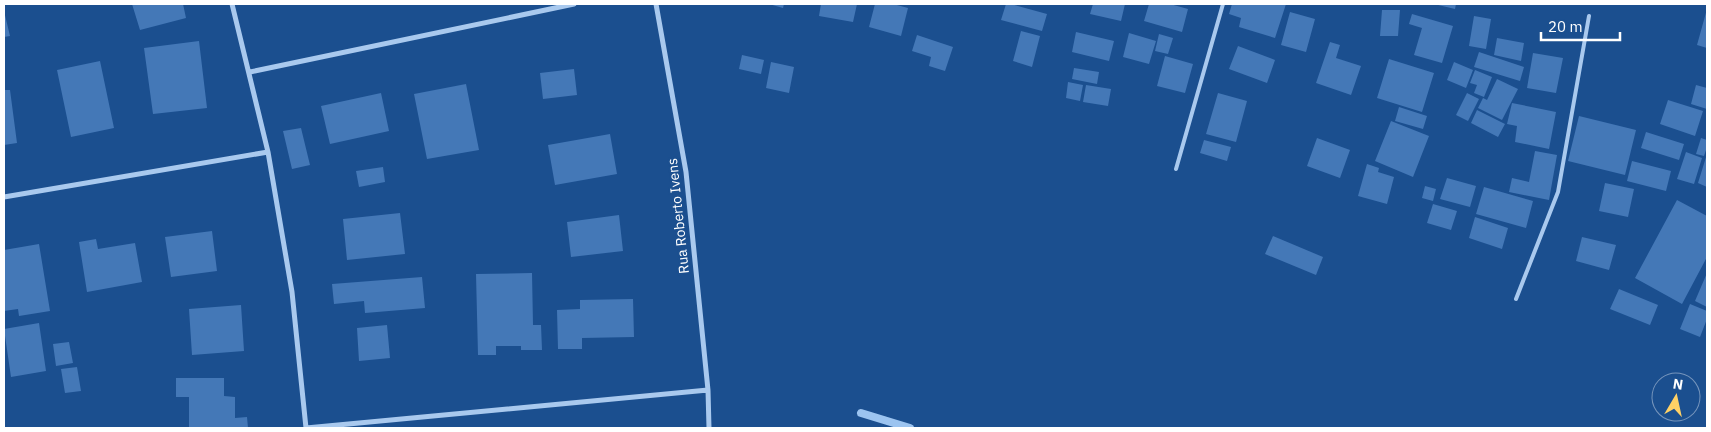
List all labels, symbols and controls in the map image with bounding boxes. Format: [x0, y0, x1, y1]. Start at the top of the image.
scale bar [1541, 10, 1620, 42]
text: 20 m [1548, 17, 1583, 36]
street label: Rua Roberto Ivens [663, 157, 693, 275]
north arrow [1651, 372, 1701, 422]
text: N [1672, 374, 1684, 394]

